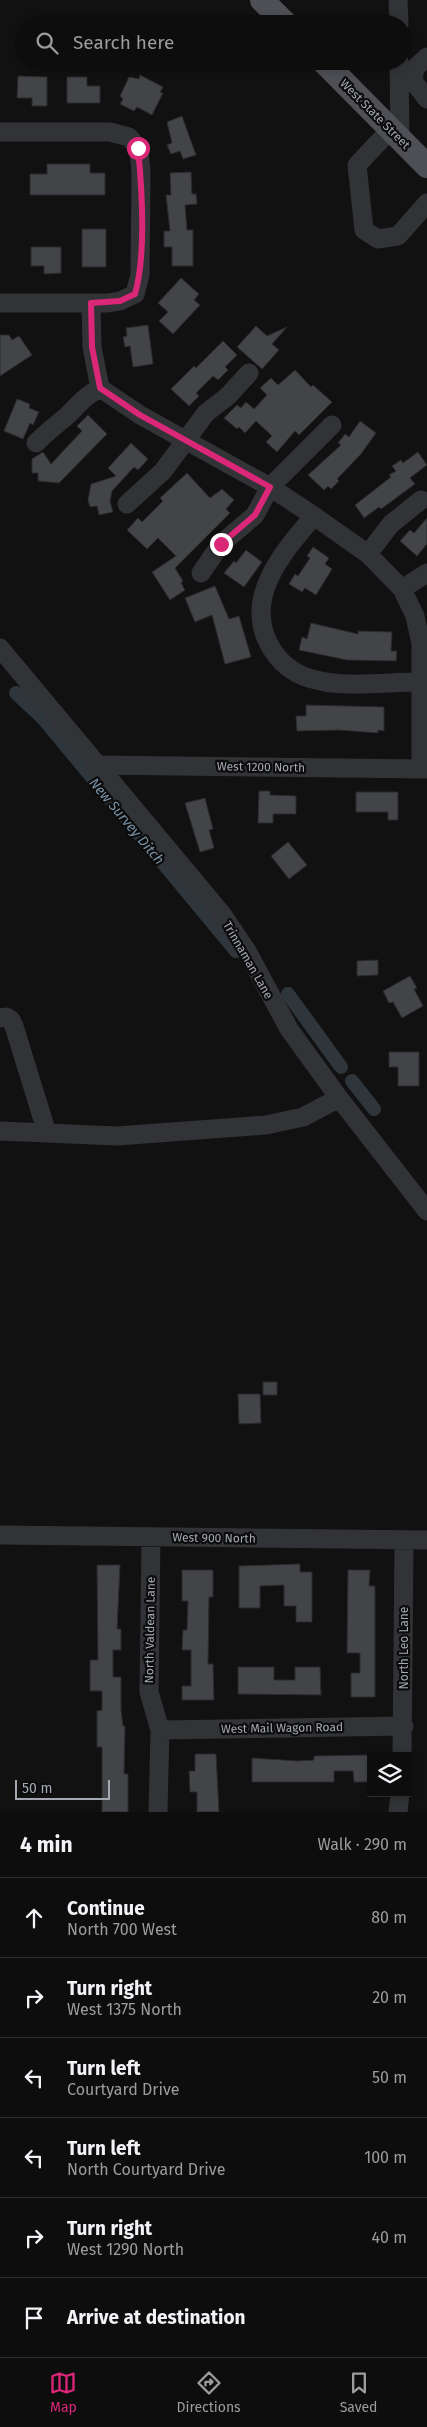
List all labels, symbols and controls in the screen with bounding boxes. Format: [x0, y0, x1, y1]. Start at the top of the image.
search box [15, 15, 412, 70]
icon: search [33, 29, 61, 57]
text: Search here [73, 31, 174, 54]
street label: West State Street [337, 76, 413, 152]
route start [127, 137, 150, 160]
route end [210, 533, 233, 556]
street label: West 1200 North [217, 759, 305, 775]
water label: New Survey Ditch [85, 775, 168, 868]
street label: Trinnaman Lane [220, 919, 276, 1001]
street label: West 900 North [172, 1530, 256, 1546]
street label: North Valdean Lane [142, 1577, 158, 1683]
street label: North Leo Lane [397, 1607, 411, 1689]
street label: West Mail Wagon Road [221, 1720, 343, 1736]
map controls [367, 1752, 412, 1797]
button: layers [367, 1752, 412, 1797]
scale bar [15, 1777, 110, 1800]
text: 50 m [22, 1780, 53, 1797]
text: 4 min [20, 1832, 73, 1858]
text: Walk · 290 m [317, 1835, 407, 1854]
text: Continue [67, 1897, 145, 1920]
icon: ahead [20, 1904, 48, 1932]
text: 80 m [371, 1908, 407, 1927]
text: North 700 West [67, 1920, 177, 1939]
text: Turn right [67, 1977, 152, 2000]
icon: right [20, 1984, 48, 2012]
text: 20 m [372, 1988, 407, 2007]
text: West 1375 North [67, 2000, 182, 2019]
text: Turn left [67, 2057, 141, 2080]
icon: left [20, 2064, 48, 2092]
text: 50 m [372, 2068, 407, 2087]
text: Courtyard Drive [67, 2080, 180, 2099]
text: Turn left [67, 2137, 141, 2160]
icon: left [20, 2144, 48, 2172]
text: 100 m [364, 2148, 407, 2167]
text: North Courtyard Drive [67, 2160, 225, 2179]
text: Turn right [67, 2217, 152, 2240]
icon: right [20, 2224, 48, 2252]
text: 40 m [372, 2228, 407, 2247]
text: West 1290 North [67, 2240, 184, 2259]
icon: arrive [20, 2304, 48, 2332]
text: Arrive at destination [67, 2306, 246, 2329]
tab: Map [49, 2369, 77, 2416]
tab: Directions [176, 2369, 241, 2416]
tab: Saved [340, 2369, 378, 2416]

